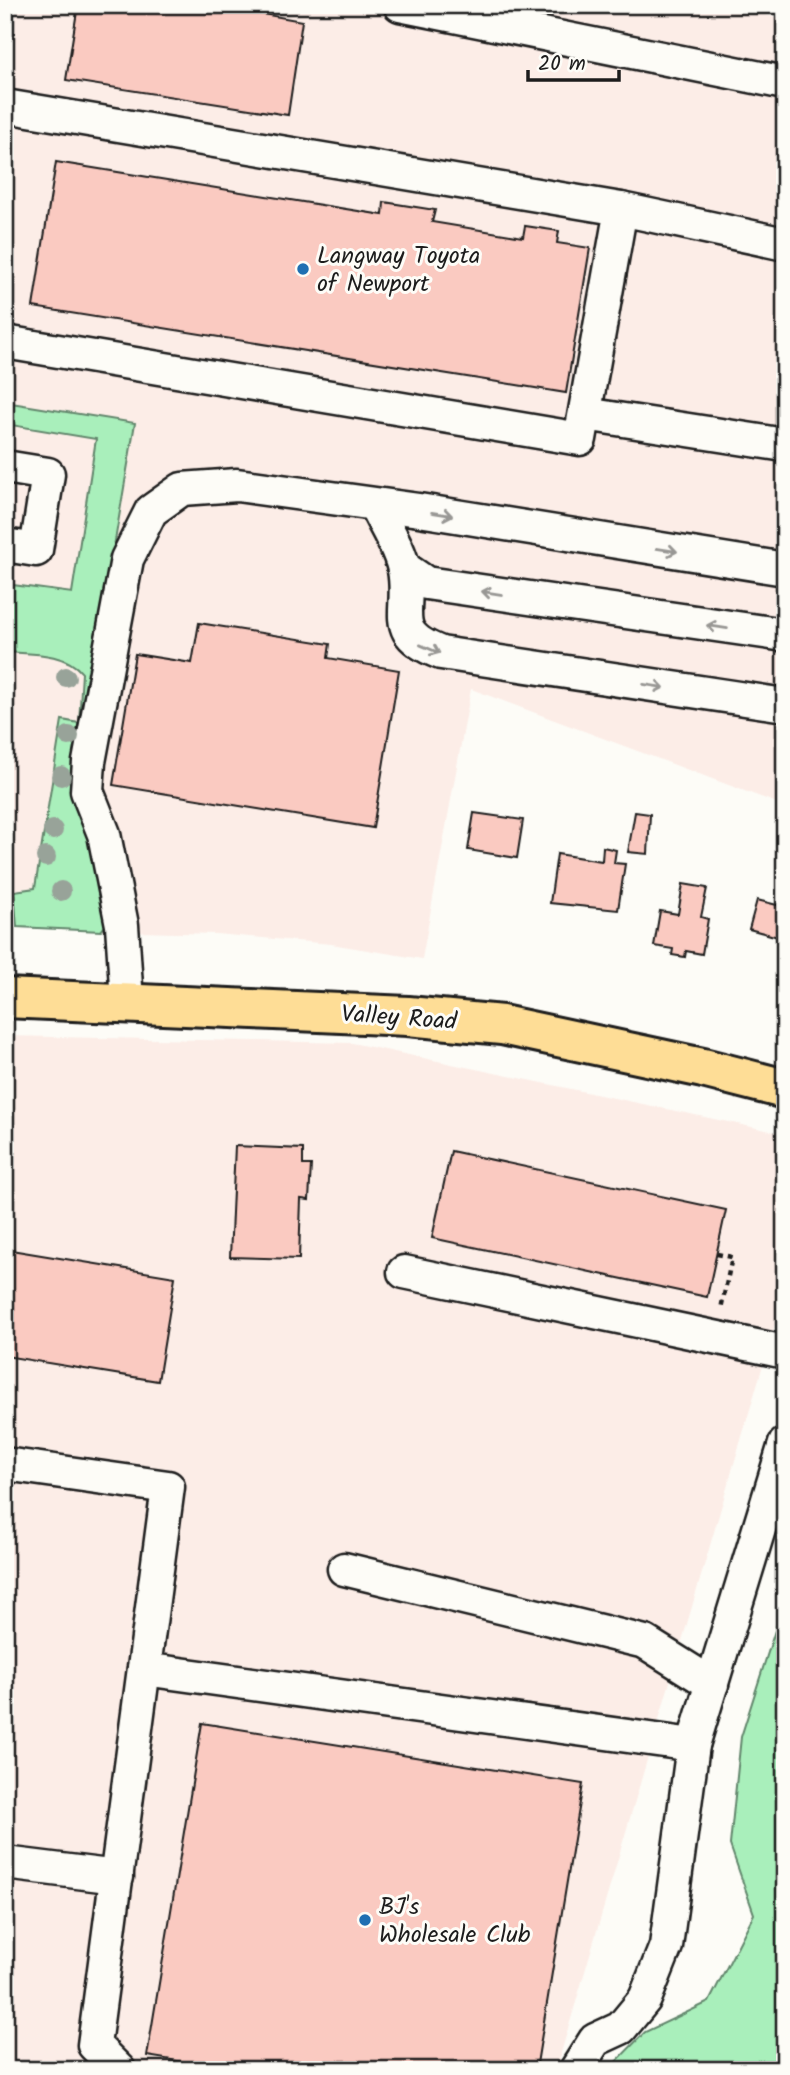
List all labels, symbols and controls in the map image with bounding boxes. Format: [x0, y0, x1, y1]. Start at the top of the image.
scale bar [528, 38, 618, 82]
text: 20 m [538, 48, 586, 81]
place label: Langway Toyota of Newport [317, 237, 480, 304]
marker: Langway Toyota of Newport [295, 261, 311, 277]
one-way arrow [430, 508, 453, 521]
one-way arrow [655, 543, 678, 556]
one-way arrow [481, 586, 504, 599]
one-way arrow [706, 620, 729, 633]
one-way arrow [419, 643, 440, 656]
one-way arrow [642, 680, 665, 693]
street label: Valley Road [340, 995, 459, 1042]
place label: BJ's Wholesale Club [379, 1888, 531, 1955]
marker: BJ's Wholesale Club [357, 1912, 373, 1928]

